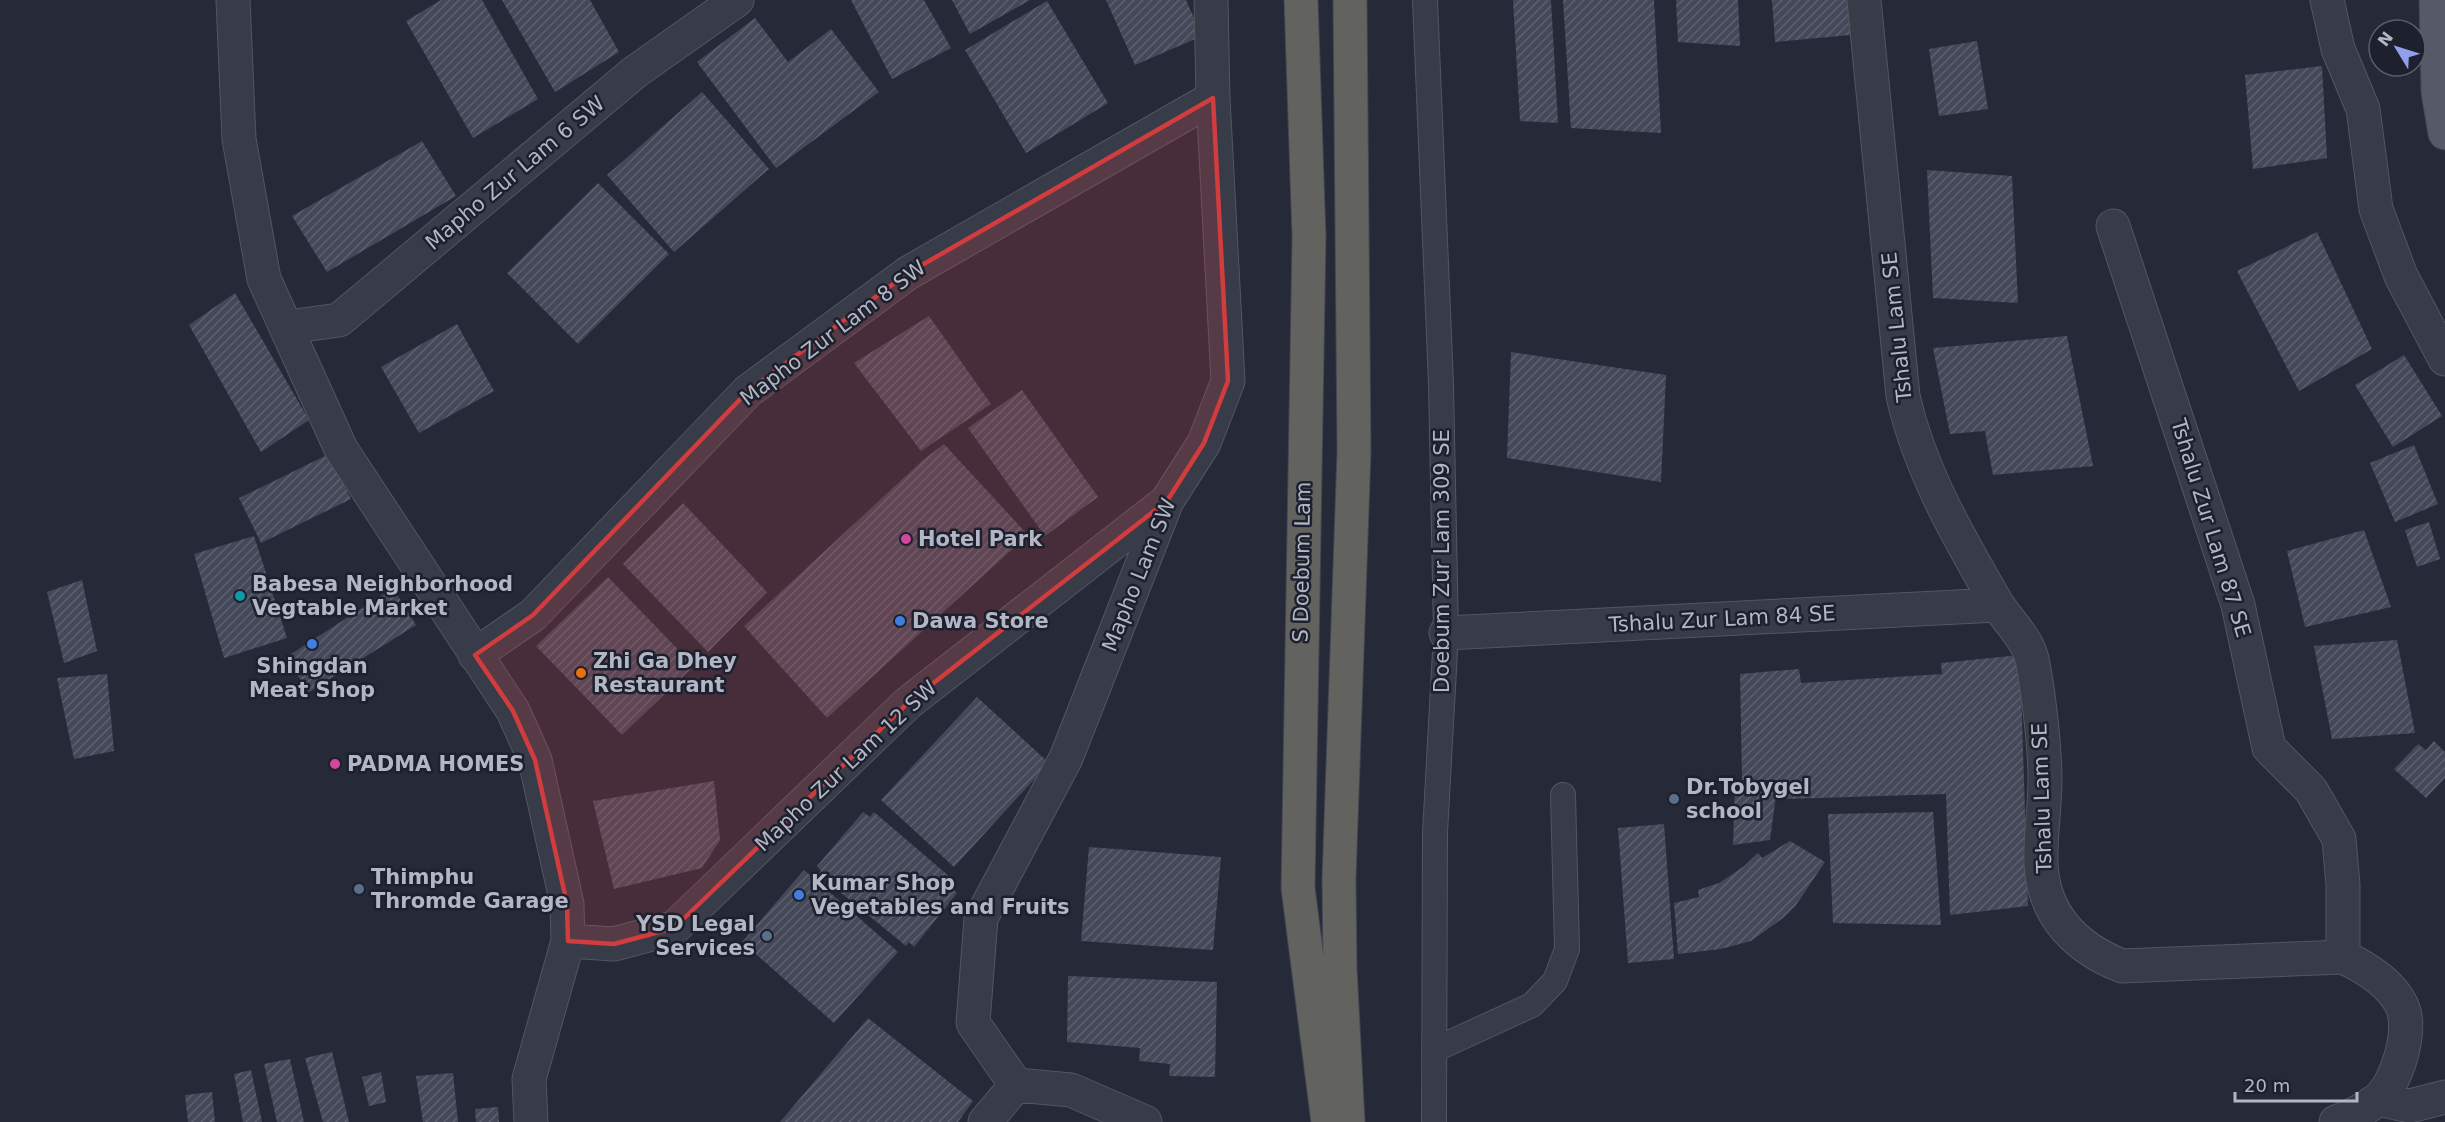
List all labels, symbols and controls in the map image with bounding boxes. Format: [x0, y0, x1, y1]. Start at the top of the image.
north arrow [2367, 18, 2427, 78]
text: N [2374, 28, 2397, 50]
street label: Mapho Zur Lam 6 SW [421, 91, 609, 255]
street label: Tshalu Lam SE [1877, 251, 1917, 404]
street label: Mapho Zur Lam 8 SW [736, 255, 931, 411]
street label: Tshalu Zur Lam 87 SE [2166, 415, 2256, 640]
street label: Doebum Zur Lam 309 SE [1430, 429, 1454, 693]
street label: S Doebum Lam [1289, 481, 1315, 643]
street label: Mapho Lam SW [1097, 495, 1181, 655]
place label: Hotel Park [918, 527, 1043, 551]
marker: Hotel Park [899, 532, 913, 546]
place label: Babesa Neighborhood Vegtable Market [252, 572, 513, 620]
marker: Babesa Neighborhood Vegtable Market [233, 589, 247, 603]
street label: Tshalu Zur Lam 84 SE [1607, 601, 1836, 637]
place label: Dawa Store [912, 609, 1049, 633]
marker: Dawa Store [893, 614, 907, 628]
marker: Shingdan Meat Shop [305, 637, 319, 651]
place label: Zhi Ga Dhey Restaurant [593, 649, 737, 697]
place label: Shingdan Meat Shop [249, 654, 375, 702]
marker: Zhi Ga Dhey Restaurant [574, 666, 588, 680]
street label: Mapho Zur Lam 12 SW [750, 675, 942, 856]
street label: Tshalu Lam SE [2027, 722, 2057, 875]
place label: PADMA HOMES [347, 752, 524, 776]
marker: PADMA HOMES [328, 757, 342, 771]
place label: Dr.Tobygel school [1686, 775, 1810, 823]
marker: Dr.Tobygel school [1667, 792, 1681, 806]
place label: Thimphu Thromde Garage [371, 865, 569, 913]
place label: Kumar Shop Vegetables and Fruits [811, 871, 1070, 919]
marker: Thimphu Thromde Garage [352, 882, 366, 896]
marker: Kumar Shop Vegetables and Fruits [792, 888, 806, 902]
place label: YSD Legal Services [635, 912, 755, 960]
marker: YSD Legal Services [760, 929, 774, 943]
scale bar [2235, 1065, 2356, 1103]
text: 20 m [2244, 1075, 2290, 1096]

